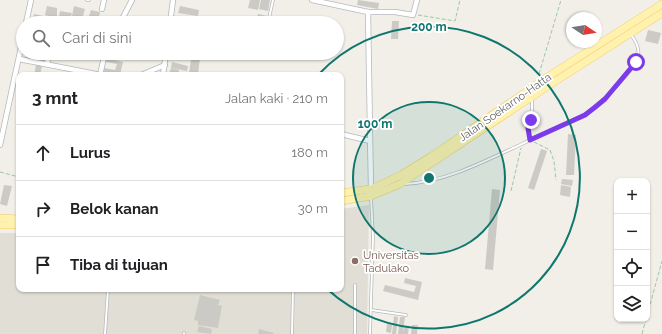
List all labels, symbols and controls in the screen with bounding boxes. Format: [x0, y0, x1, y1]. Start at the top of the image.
north arrow [566, 12, 602, 48]
search box [16, 16, 344, 60]
text: 200 m [411, 20, 447, 34]
icon: search [30, 27, 52, 49]
text: Cari di sini [62, 29, 132, 47]
route start [627, 53, 645, 71]
street label: Jalan Soekarno-Hatta [457, 71, 554, 144]
text: 3 mnt [32, 88, 78, 108]
text: Jalan kaki · 210 m [225, 91, 328, 106]
route end [522, 111, 540, 129]
text: 100 m [358, 117, 392, 131]
icon: ahead [32, 142, 54, 164]
text: Lurus [70, 144, 111, 162]
text: 180 m [292, 145, 328, 160]
centre of rings [422, 171, 436, 185]
map controls [614, 178, 650, 322]
button: + [614, 178, 650, 214]
icon: right [32, 198, 54, 220]
text: Belok kanan [70, 200, 159, 218]
text: 30 m [298, 201, 328, 216]
button: − [614, 214, 650, 250]
place label: Universitas Tadulako [363, 249, 419, 275]
button: locate [614, 250, 650, 286]
icon: arrive [32, 254, 54, 276]
text: Tiba di tujuan [70, 256, 168, 274]
marker: Universitas Tadulako [350, 256, 360, 266]
button: layers [614, 286, 650, 322]

